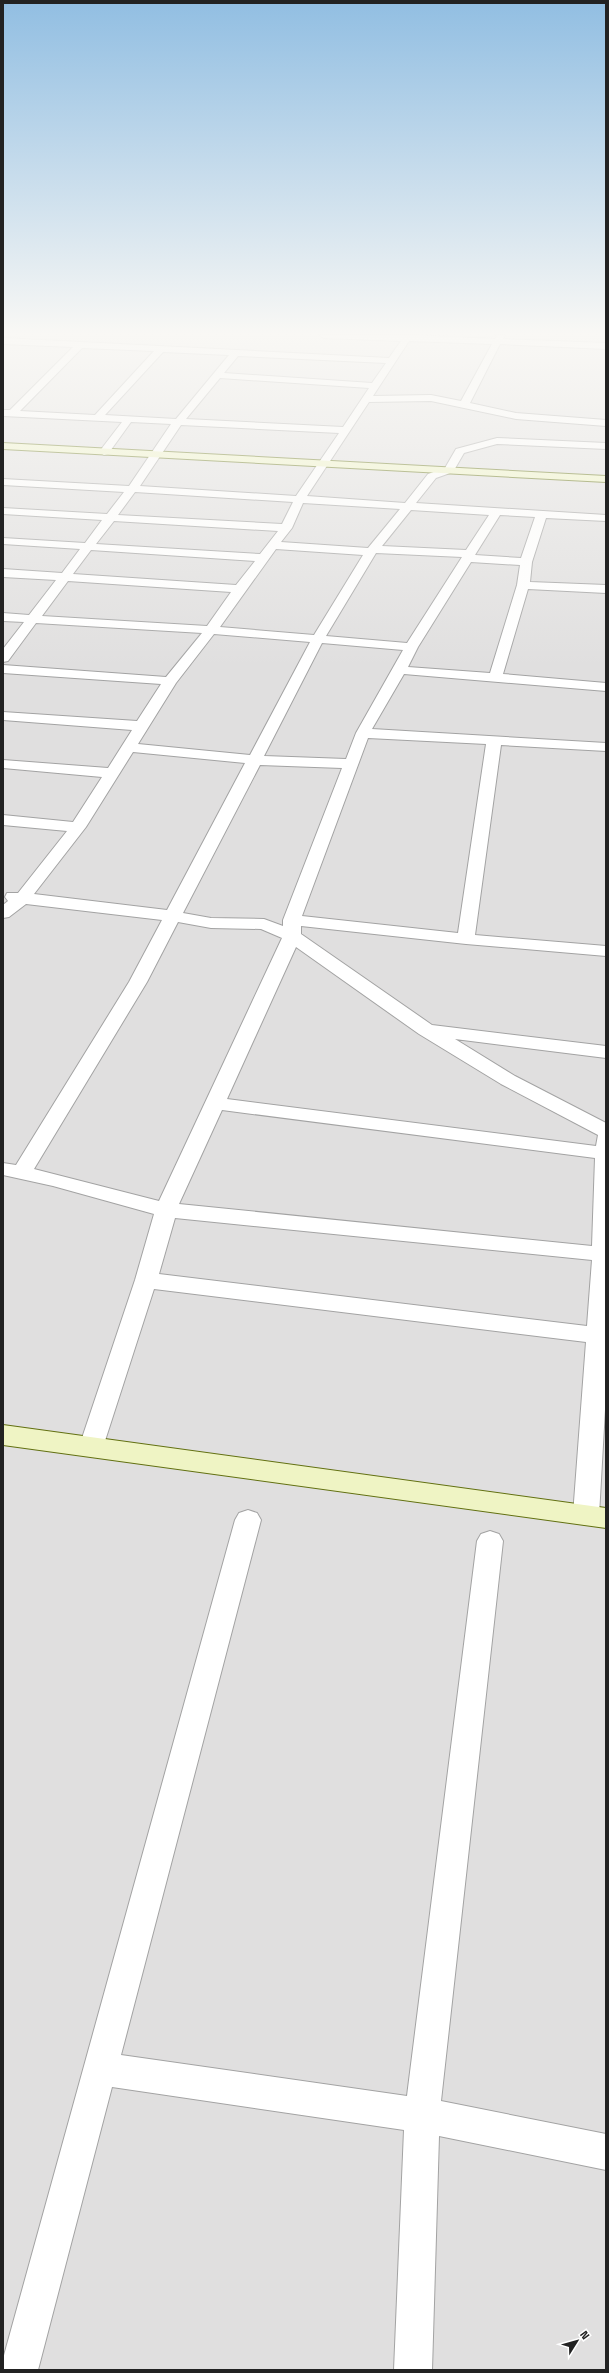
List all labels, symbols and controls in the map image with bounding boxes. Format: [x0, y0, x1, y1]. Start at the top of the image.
north arrow [557, 2321, 597, 2361]
text: N [577, 2328, 593, 2342]

